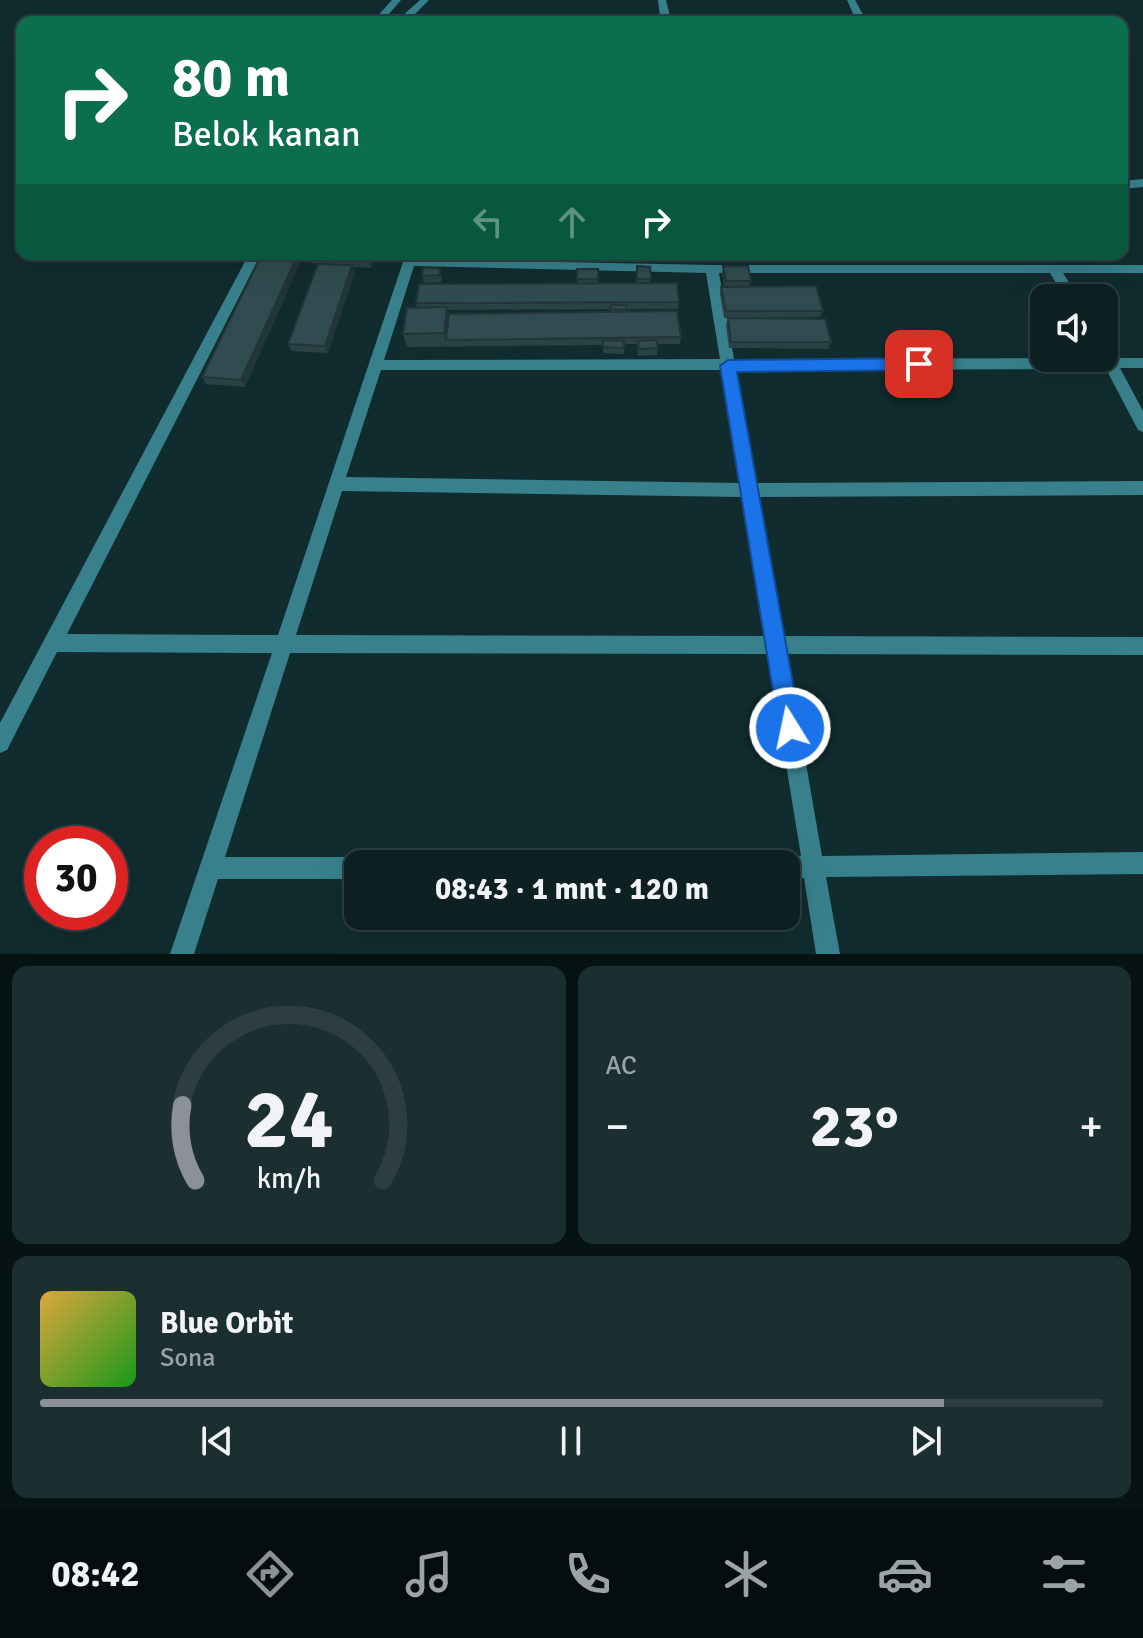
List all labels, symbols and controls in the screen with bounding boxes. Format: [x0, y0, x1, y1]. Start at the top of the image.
text: 80 m [172, 43, 290, 112]
icon: right [40, 48, 144, 152]
text: Belok kanan [172, 112, 361, 157]
icon: left [466, 200, 510, 244]
icon: ahead [550, 200, 594, 244]
icon: right [634, 200, 678, 244]
map controls [1030, 284, 1118, 372]
button: sound [1030, 284, 1118, 372]
pin [885, 330, 953, 398]
icon: arrive [897, 342, 941, 386]
position arrow [748, 686, 832, 770]
speed limit sign: 30 [24, 826, 128, 930]
text: 08:43 · 1 mnt · 120 m [435, 871, 709, 908]
text: AC [606, 1050, 637, 1082]
text: 24 [244, 1069, 334, 1171]
text: 23° [810, 1090, 899, 1164]
text: − [606, 1100, 629, 1154]
text: + [1079, 1100, 1103, 1154]
text: km/h [256, 1161, 321, 1196]
text: Blue Orbit [160, 1305, 293, 1342]
text: Sona [160, 1342, 215, 1374]
icon: previous [195, 1419, 239, 1463]
icon: pause [549, 1419, 593, 1463]
icon: next [904, 1419, 948, 1463]
icon: directions [242, 1546, 298, 1602]
icon: music [401, 1546, 457, 1602]
icon: phone [560, 1546, 616, 1602]
icon: climate [718, 1546, 774, 1602]
icon: car [877, 1546, 933, 1602]
icon: filters [1036, 1546, 1092, 1602]
text: 08:42 [51, 1552, 140, 1597]

